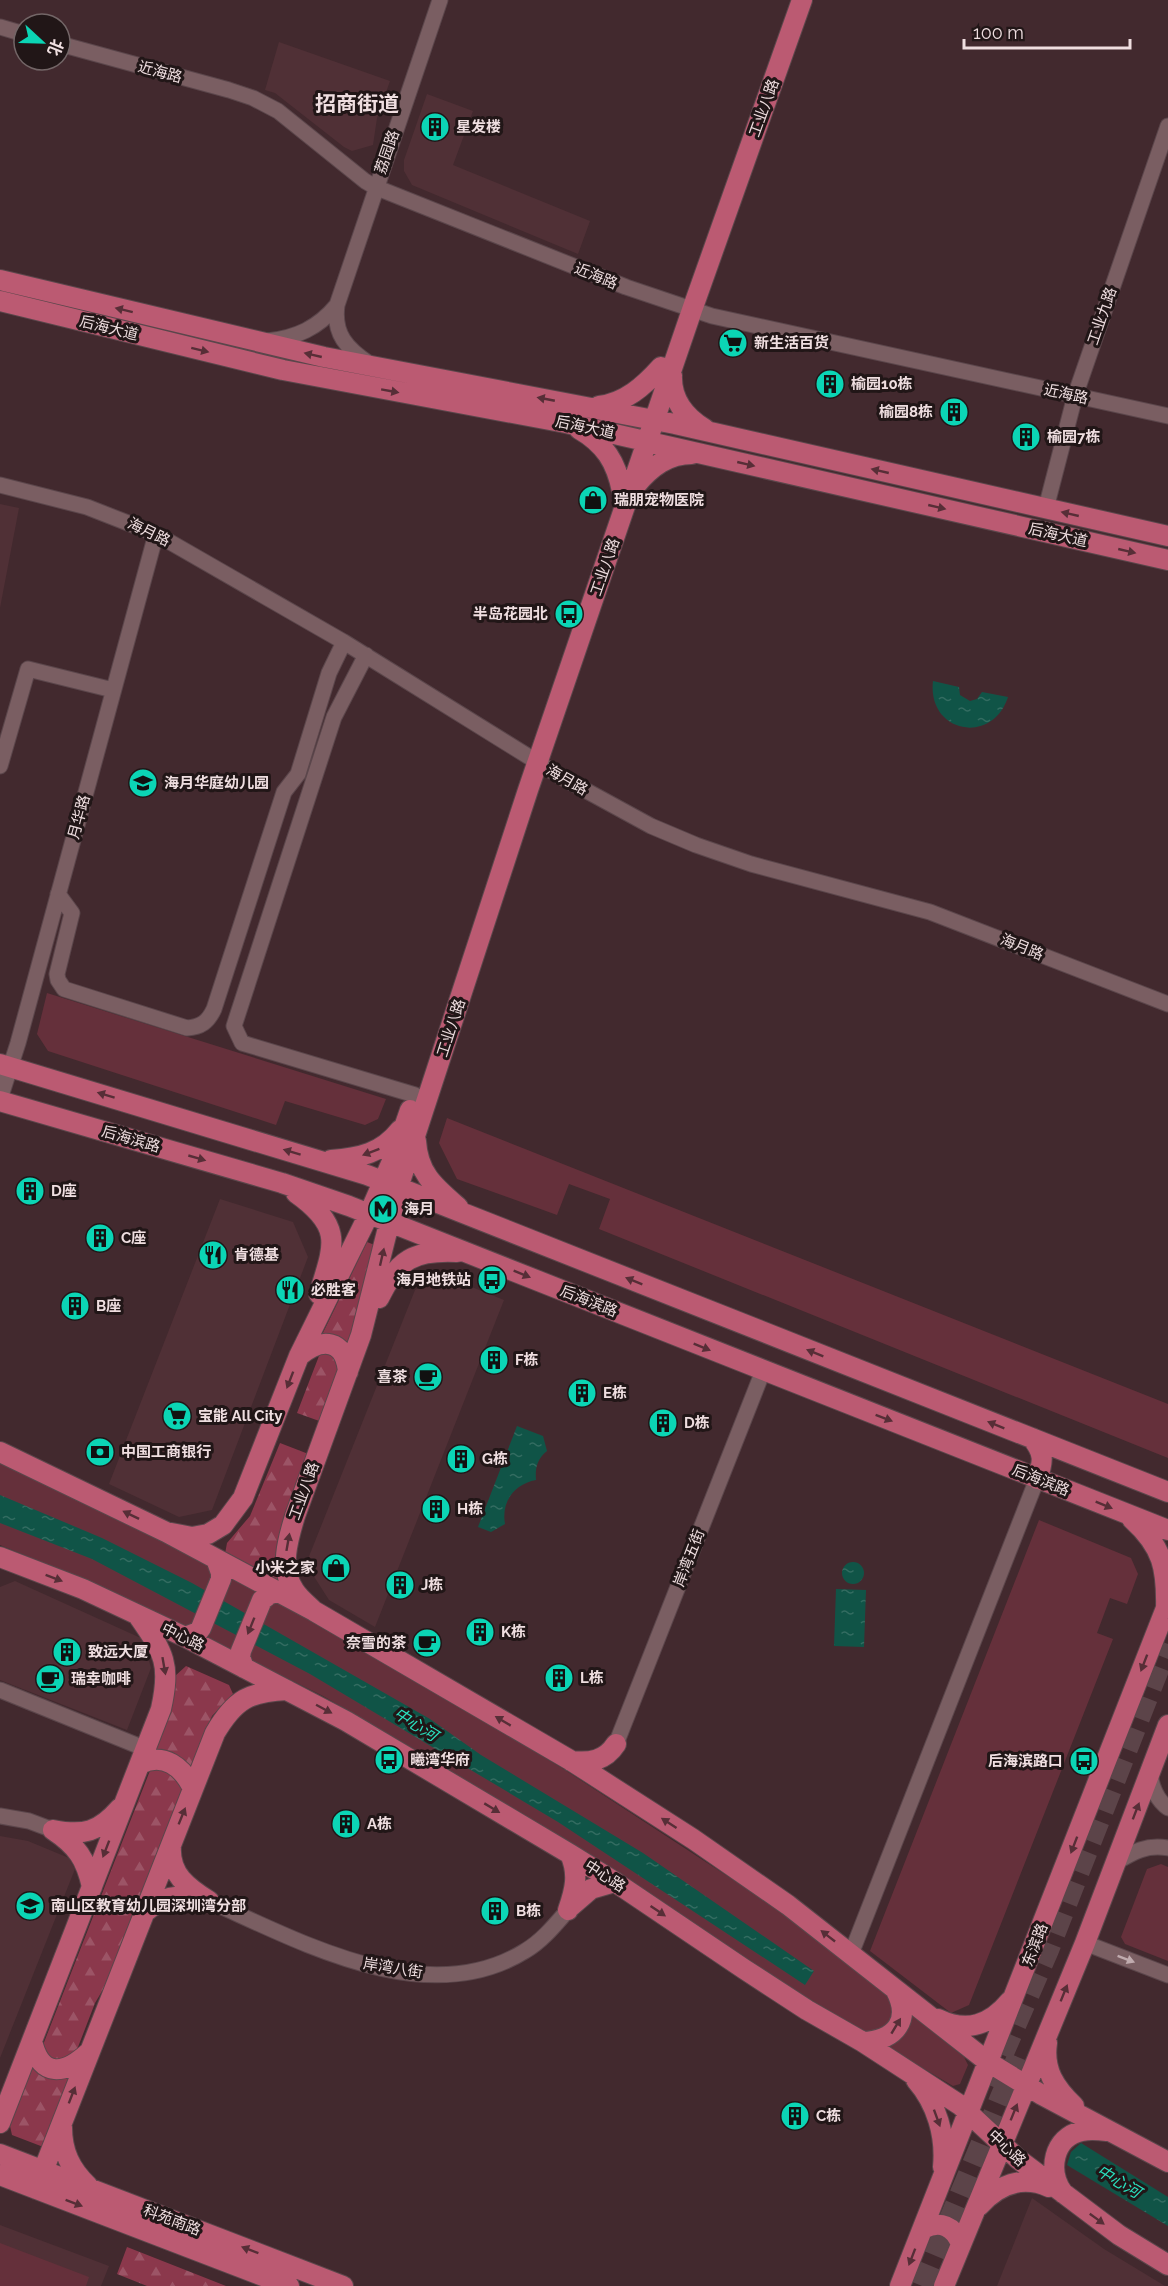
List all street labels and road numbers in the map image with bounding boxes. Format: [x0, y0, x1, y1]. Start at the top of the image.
street label: 近海路 [136, 57, 184, 87]
street label: 工业八路 [745, 77, 783, 139]
street label: 荔园路 [371, 128, 403, 176]
street label: 近海路 [572, 259, 620, 293]
street label: 工业九路 [1084, 285, 1120, 347]
street label: 后海大道 [78, 312, 140, 344]
street label: 近海路 [1042, 381, 1090, 407]
street label: 后海大道 [554, 412, 616, 442]
street label: 海月路 [125, 514, 173, 550]
street label: 后海大道 [1027, 519, 1089, 551]
street label: 工业八路 [587, 536, 623, 598]
street label: 海月路 [543, 761, 591, 799]
street label: 月华路 [64, 793, 94, 841]
street label: 海月路 [998, 930, 1046, 964]
street label: 工业八路 [433, 997, 469, 1059]
street label: 后海滨路 [100, 1122, 162, 1156]
street label: 后海滨路 [558, 1281, 620, 1321]
street label: 工业八路 [285, 1460, 323, 1522]
street label: 后海滨路 [1010, 1460, 1072, 1500]
street label: 岸湾五街 [670, 1527, 708, 1589]
street label: 中心路 [159, 1619, 207, 1655]
street label: 中心路 [581, 1856, 629, 1896]
street label: 东滨路 [1019, 1921, 1051, 1969]
street label: 岸湾八街 [362, 1954, 424, 1982]
street label: 中心路 [984, 2126, 1030, 2170]
street label: 科苑南路 [141, 2201, 203, 2239]

